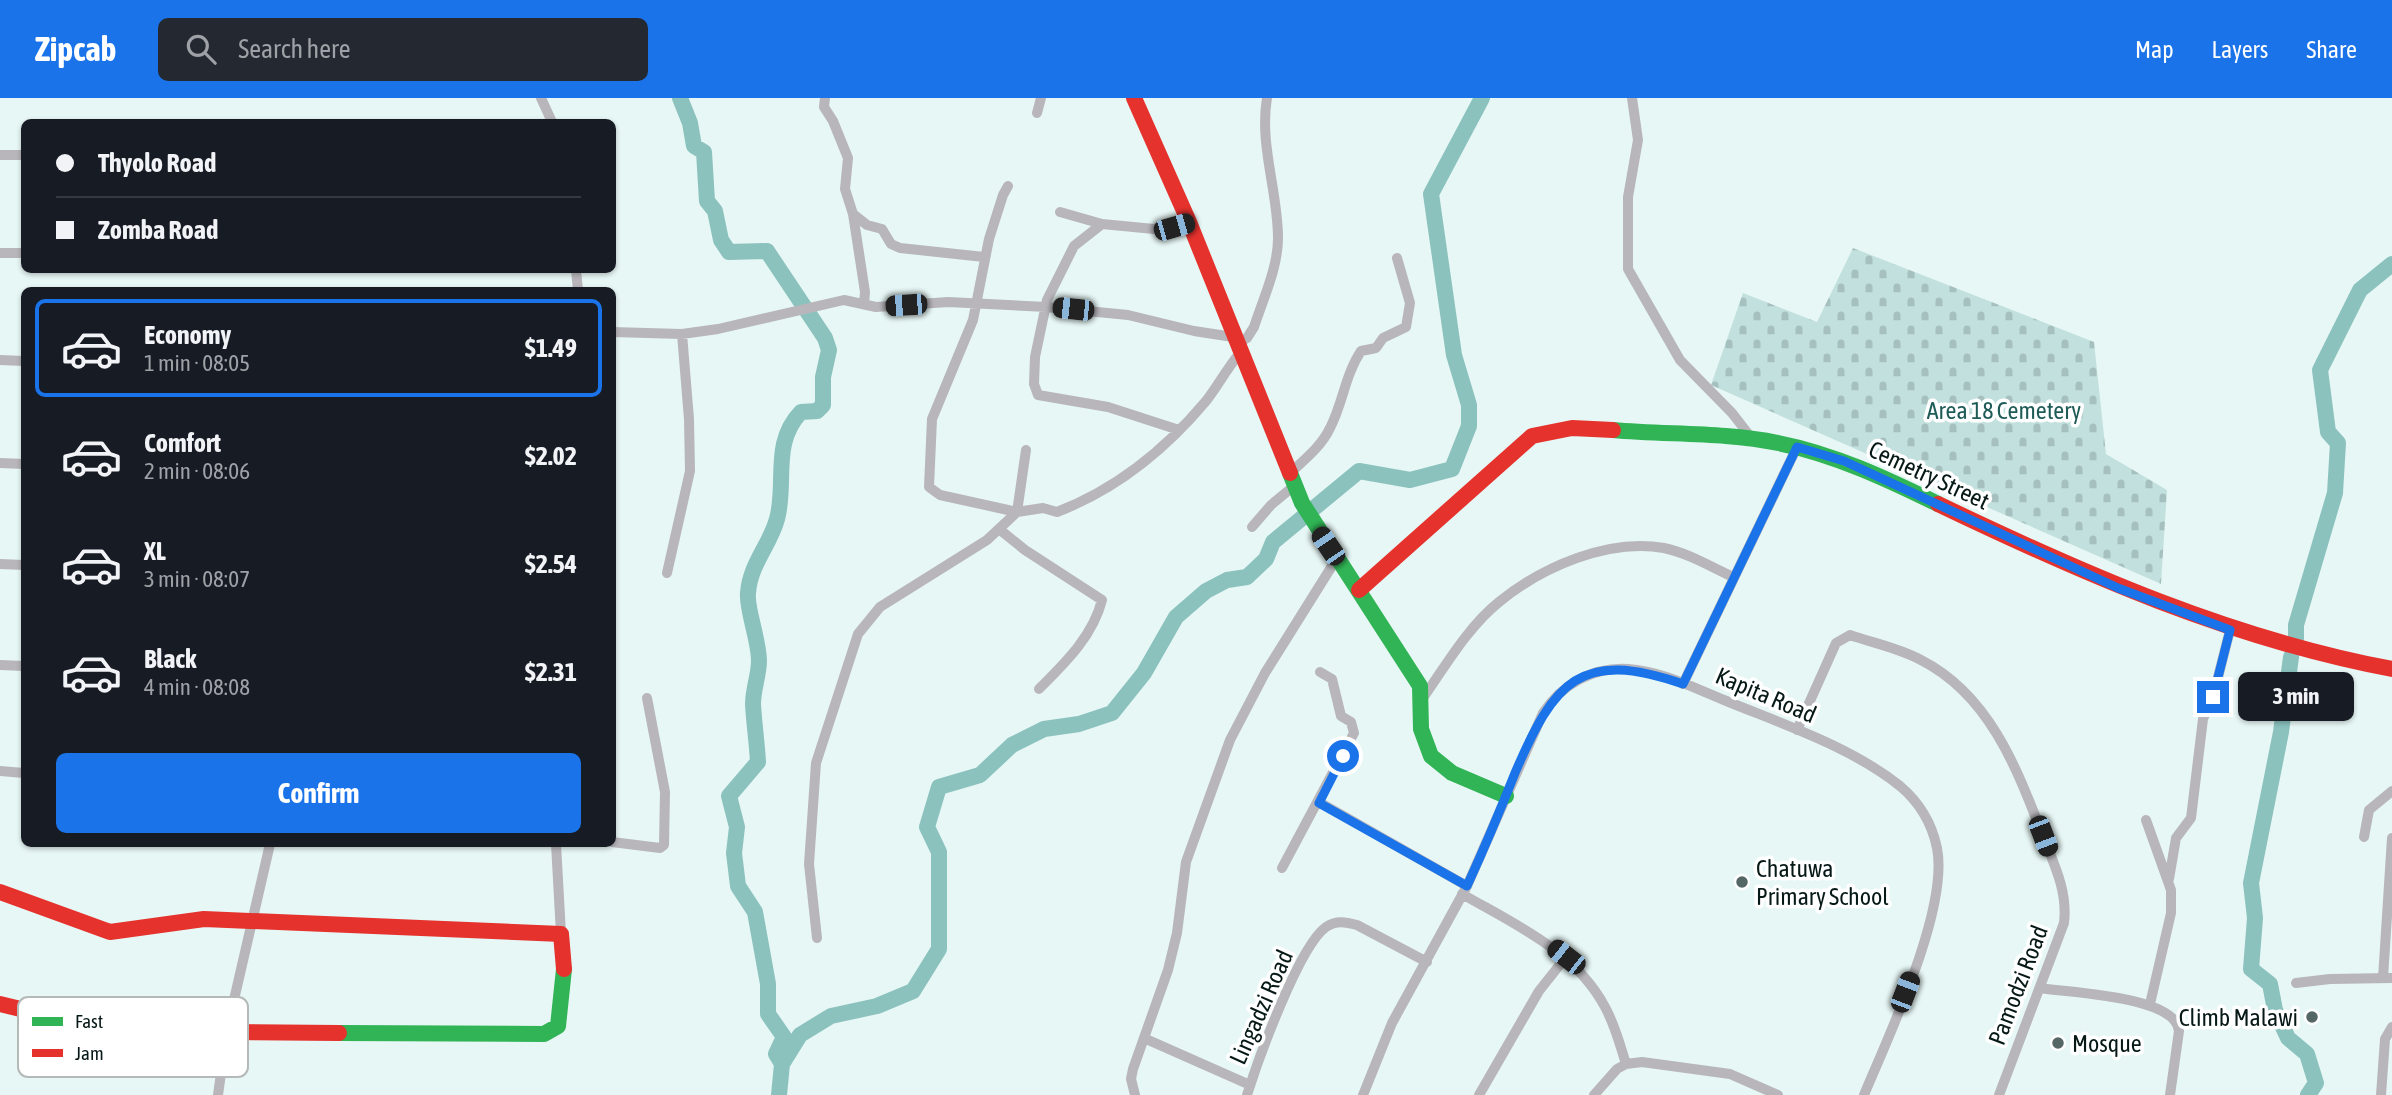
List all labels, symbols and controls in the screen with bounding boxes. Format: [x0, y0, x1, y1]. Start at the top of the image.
search box [158, 18, 648, 81]
text: Zipcab [35, 30, 116, 68]
icon: search [182, 30, 220, 68]
text: Search here [238, 34, 350, 64]
text: Map [2135, 36, 2174, 63]
text: Layers [2212, 36, 2268, 63]
text: Share [2306, 36, 2357, 63]
text: Thyolo Road [98, 148, 216, 178]
car [1151, 211, 1198, 243]
text: Zomba Road [98, 215, 218, 245]
car [885, 293, 928, 317]
car [1052, 296, 1095, 322]
icon: car [60, 317, 123, 380]
text: Economy [144, 320, 231, 350]
text: $1.49 [525, 333, 577, 363]
text: 1 min · 08:05 [144, 350, 250, 376]
park label: Area 18 Cemetery [1927, 397, 2081, 424]
icon: car [60, 425, 123, 488]
text: Comfort [144, 428, 221, 458]
street label: Cemetry Street [1865, 435, 1994, 515]
text: $2.02 [525, 441, 577, 471]
text: 2 min · 08:06 [144, 458, 250, 484]
car [1308, 523, 1349, 569]
icon: car [60, 533, 123, 596]
text: XL [144, 536, 166, 566]
text: $2.54 [525, 549, 577, 579]
text: 3 min · 08:07 [144, 566, 250, 592]
icon: car [60, 641, 123, 704]
text: Black [144, 644, 196, 674]
text: $2.31 [525, 657, 577, 687]
street label: Kapita Road [1712, 662, 1820, 728]
callout: 3 min [2238, 672, 2353, 722]
text: 4 min · 08:08 [144, 674, 250, 700]
route end [2197, 681, 2229, 713]
text: 3 min [2273, 683, 2319, 709]
route start [1327, 740, 1359, 772]
button: Confirm [56, 753, 581, 833]
car [2026, 813, 2061, 859]
place label: Chatuwa Primary School [1756, 855, 1889, 910]
marker: Chatuwa Primary School [1734, 874, 1750, 890]
street label: Pamodzi Road [1983, 922, 2053, 1048]
car [1543, 936, 1590, 978]
street label: Lingadzi Road [1224, 946, 1298, 1068]
car [1888, 969, 1923, 1015]
legend [18, 997, 248, 1077]
place label: Climb Malawi [2179, 1004, 2298, 1031]
marker: Climb Malawi [2304, 1009, 2320, 1025]
text: Fast [75, 1010, 103, 1032]
place label: Mosque [2072, 1030, 2142, 1057]
marker: Mosque [2050, 1035, 2066, 1051]
text: Jam [75, 1042, 104, 1064]

